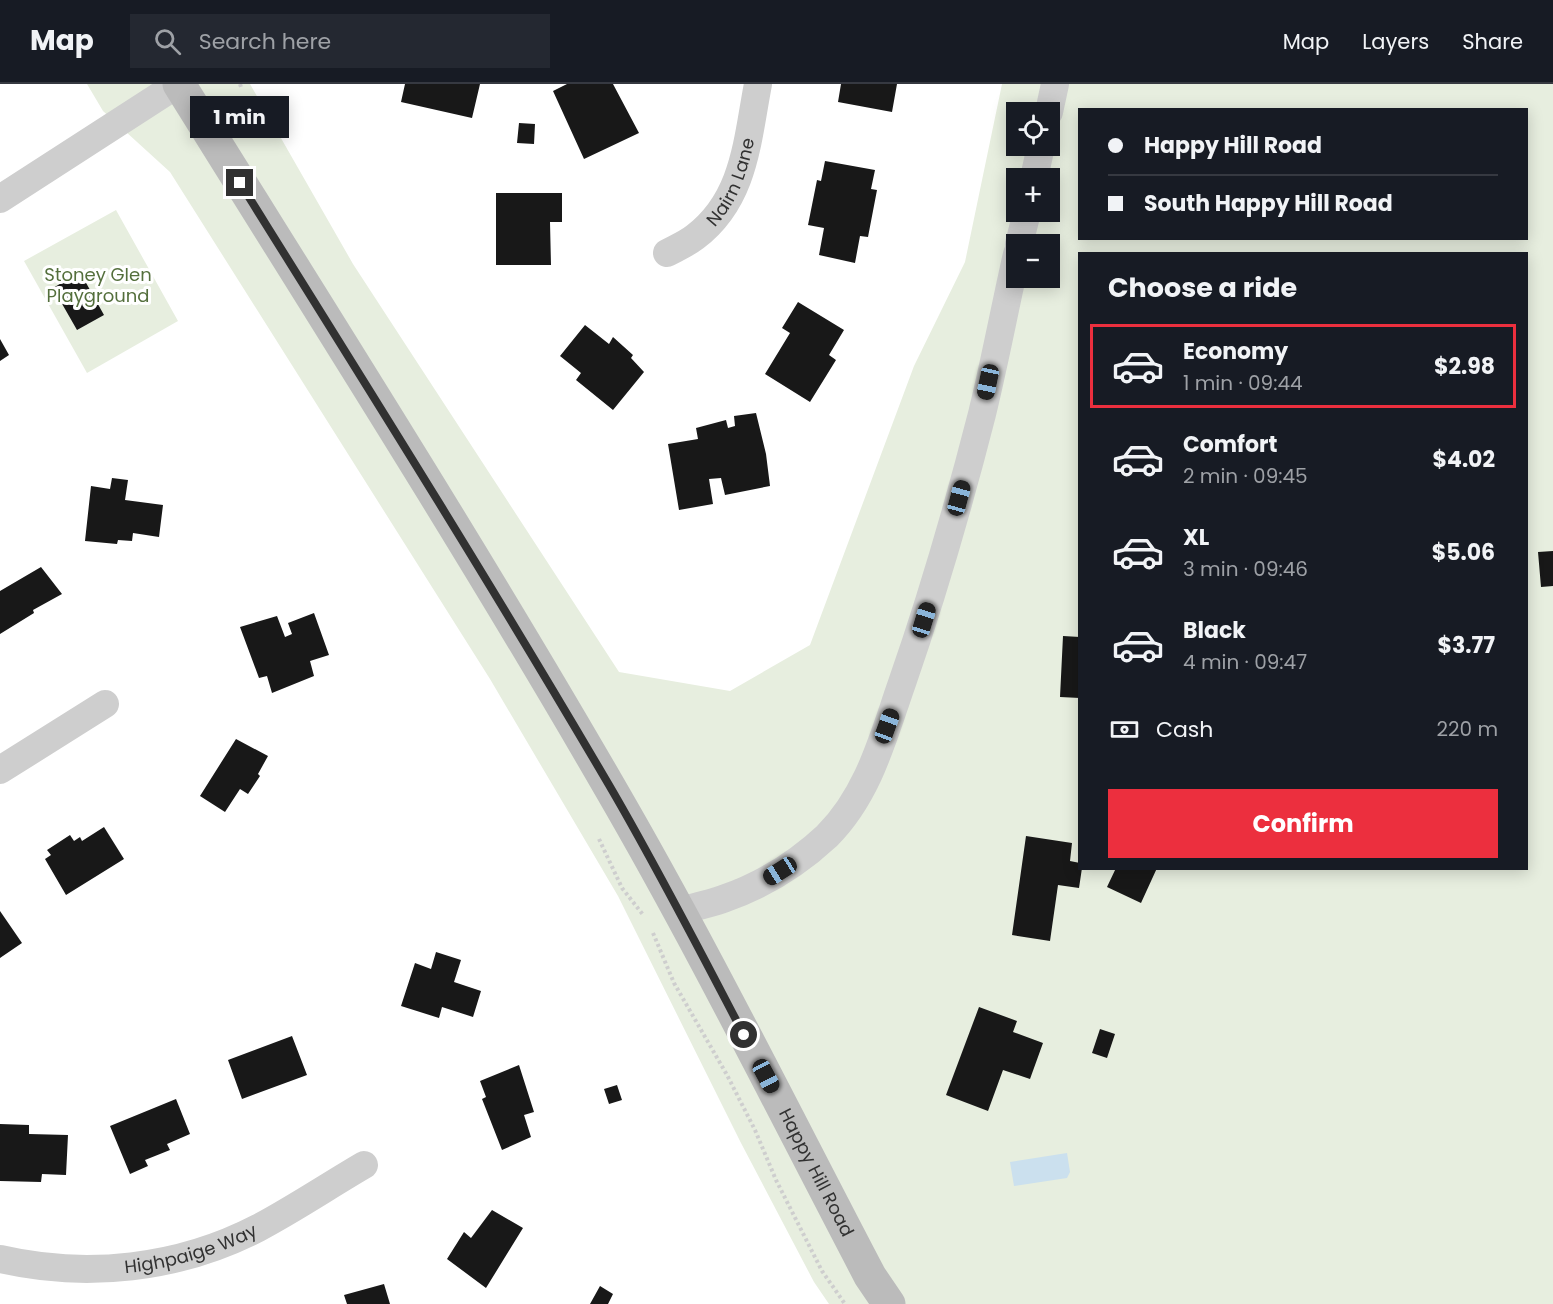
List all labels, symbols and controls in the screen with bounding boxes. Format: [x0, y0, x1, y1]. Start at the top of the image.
search box [130, 14, 550, 68]
text: Map [30, 21, 94, 60]
icon: search [151, 25, 184, 58]
text: Search here [199, 26, 331, 57]
text: Map [1283, 27, 1329, 56]
text: Layers [1362, 27, 1429, 56]
text: Share [1462, 27, 1523, 56]
callout: 1 min [190, 96, 290, 138]
map controls [1006, 102, 1060, 288]
button: locate [1006, 102, 1060, 156]
text: 1 min [213, 103, 266, 131]
text: Happy Hill Road [1144, 130, 1322, 161]
street label: Nairn Lane [700, 135, 760, 231]
button: + [1006, 168, 1060, 222]
route end [226, 169, 253, 196]
text: South Happy Hill Road [1144, 188, 1393, 219]
button: − [1006, 234, 1060, 288]
park label: Stoney Glen Playground [44, 262, 152, 308]
text: Choose a ride [1108, 269, 1297, 306]
text: Economy [1183, 336, 1288, 367]
icon: car [1111, 339, 1165, 393]
text: $2.98 [1434, 351, 1495, 382]
car [975, 363, 1001, 401]
text: 1 min · 09:44 [1183, 369, 1303, 397]
text: Comfort [1183, 429, 1277, 460]
icon: car [1111, 432, 1165, 486]
text: $4.02 [1433, 444, 1495, 475]
text: 2 min · 09:45 [1183, 462, 1308, 490]
car [946, 478, 972, 518]
text: XL [1183, 522, 1209, 553]
icon: car [1111, 525, 1165, 579]
text: $5.06 [1432, 537, 1495, 568]
text: 3 min · 09:46 [1183, 555, 1308, 583]
car [910, 600, 938, 640]
text: Black [1183, 615, 1246, 646]
icon: car [1111, 618, 1165, 672]
text: $3.77 [1437, 630, 1495, 661]
text: 4 min · 09:47 [1183, 648, 1307, 676]
car [872, 706, 902, 746]
icon: cash [1108, 713, 1141, 746]
text: Cash [1156, 714, 1213, 745]
text: 220 m [1437, 715, 1498, 743]
button: Confirm [1108, 789, 1498, 858]
car [760, 854, 800, 888]
route start [730, 1021, 757, 1048]
car [750, 1056, 782, 1096]
street label: Happy Hill Road [773, 1104, 860, 1241]
street label: Highpaige Way [123, 1218, 261, 1279]

